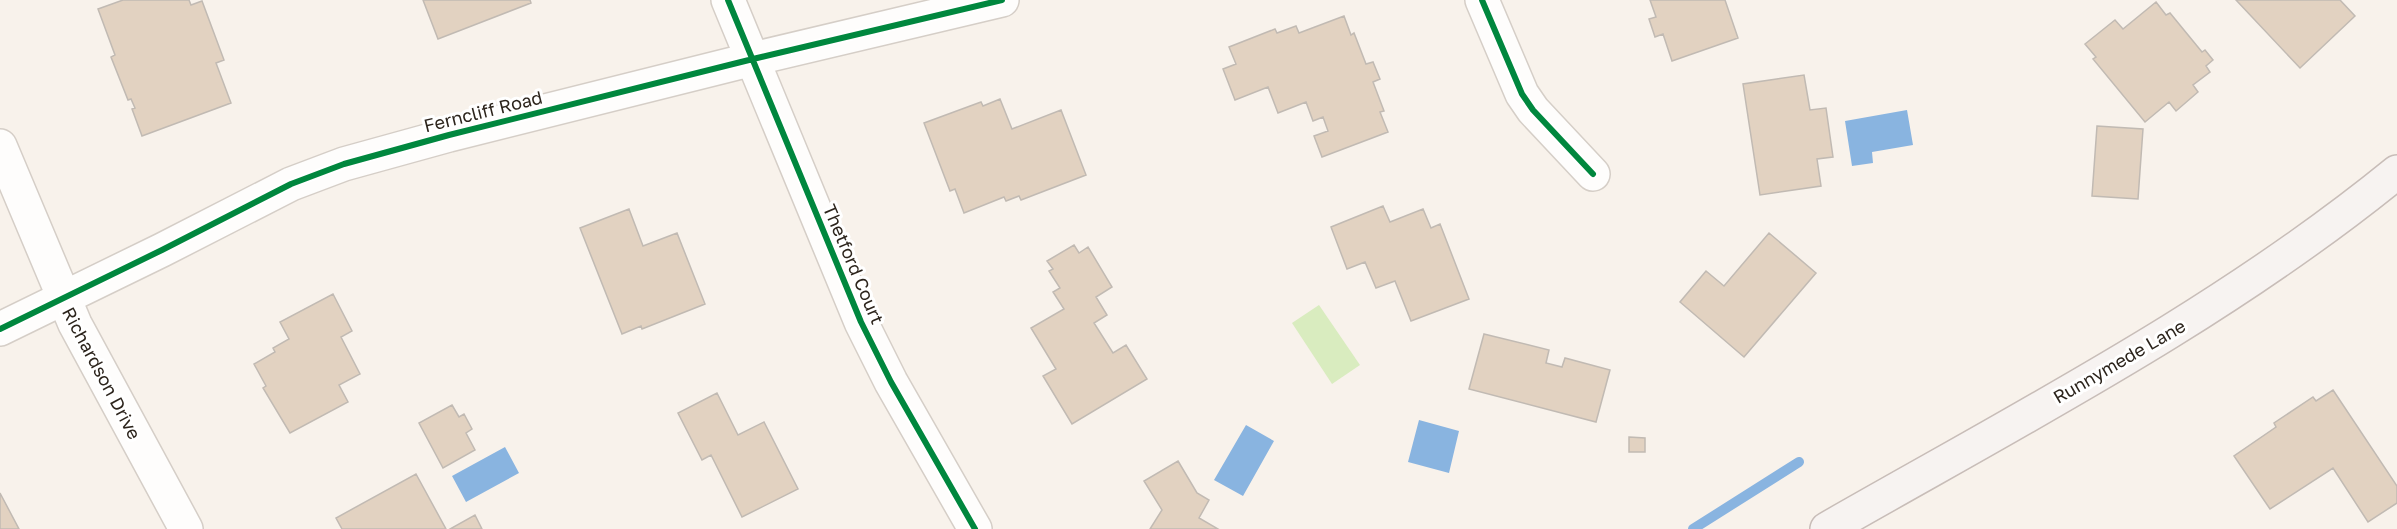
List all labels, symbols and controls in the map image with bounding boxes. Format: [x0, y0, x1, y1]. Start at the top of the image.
street label: Ferncliff Road [421, 86, 545, 136]
street label: Thetford Court [819, 201, 889, 327]
street label: Richardson Drive [58, 303, 146, 443]
street label: Runnymede Lane [2049, 314, 2189, 408]

